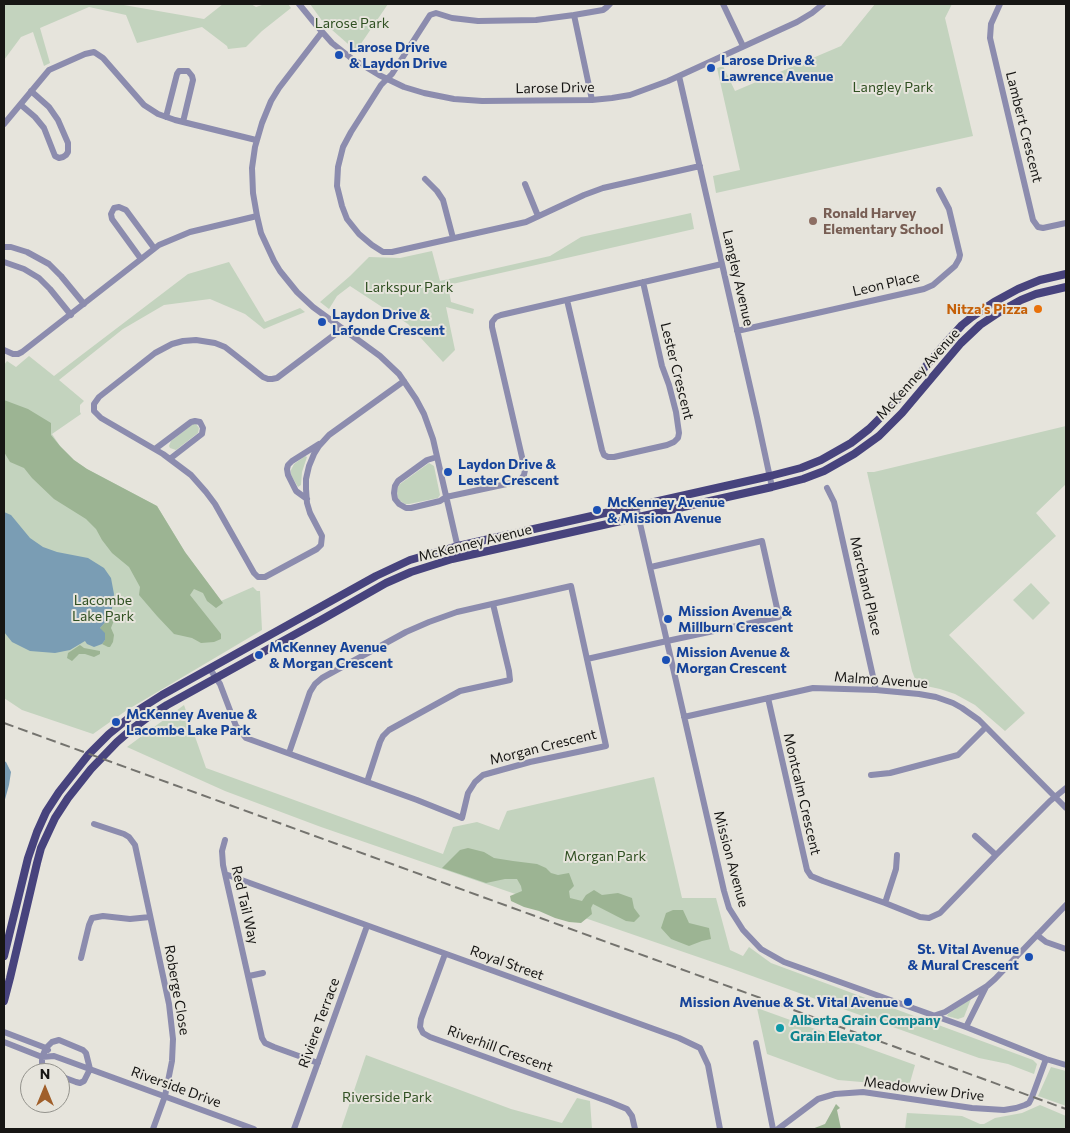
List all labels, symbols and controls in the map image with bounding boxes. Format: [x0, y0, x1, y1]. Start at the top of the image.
park label: Larose Park [315, 15, 389, 31]
place label: Larose Drive & Laydon Drive [349, 39, 447, 72]
marker: Larose Drive & Laydon Drive [333, 49, 345, 61]
place label: Larose Drive & Lawrence Avenue [721, 52, 833, 84]
marker: Larose Drive & Lawrence Avenue [705, 62, 717, 74]
street label: Lambert Crescent [1002, 70, 1046, 184]
street label: Larose Drive [515, 79, 595, 97]
park label: Langley Park [853, 79, 933, 95]
place label: Ronald Harvey Elementary School [823, 205, 943, 238]
marker: Ronald Harvey Elementary School [807, 215, 819, 227]
street label: Langley Avenue [719, 228, 757, 328]
street label: Leon Place [851, 268, 921, 300]
park label: Larkspur Park [365, 279, 453, 295]
place label: Nitza’s Pizza [947, 301, 1028, 317]
marker: Nitza’s Pizza [1032, 303, 1044, 315]
place label: Laydon Drive & Lafonde Crescent [332, 306, 445, 338]
marker: Laydon Drive & Lafonde Crescent [316, 316, 328, 328]
street label: Lester Crescent [657, 321, 697, 421]
street label: McKenney Avenue [873, 325, 963, 423]
place label: Laydon Drive & Lester Crescent [458, 456, 559, 488]
marker: Laydon Drive & Lester Crescent [442, 466, 454, 478]
place label: McKenney Avenue & Mission Avenue [607, 494, 725, 526]
marker: McKenney Avenue & Mission Avenue [591, 504, 603, 516]
street label: McKenney Avenue [416, 521, 534, 565]
street label: Marchand Place [846, 535, 886, 637]
park label: Lacombe Lake Park [72, 592, 134, 624]
place label: Mission Avenue & Millburn Crescent [678, 603, 793, 636]
marker: Mission Avenue & Millburn Crescent [662, 613, 674, 625]
place label: McKenney Avenue & Morgan Crescent [269, 639, 393, 672]
place label: Mission Avenue & Morgan Crescent [676, 644, 790, 676]
marker: McKenney Avenue & Morgan Crescent [253, 649, 265, 661]
marker: Mission Avenue & Morgan Crescent [660, 654, 672, 666]
street label: Malmo Avenue [833, 668, 929, 692]
place label: McKenney Avenue & Lacombe Lake Park [126, 706, 257, 739]
marker: McKenney Avenue & Lacombe Lake Park [110, 716, 122, 728]
street label: Morgan Crescent [488, 726, 598, 768]
street label: Montcalm Crescent [780, 731, 824, 857]
street label: Mission Avenue [710, 809, 752, 909]
park label: Morgan Park [564, 848, 646, 864]
street label: Red Tail Way [228, 864, 262, 946]
place label: St. Vital Avenue & Mural Crescent [908, 941, 1019, 974]
street label: Royal Street [468, 942, 546, 984]
street label: Roberge Close [161, 944, 193, 1036]
marker: St. Vital Avenue & Mural Crescent [1023, 951, 1035, 963]
street label: Riviere Terrace [295, 976, 343, 1070]
place label: Mission Avenue & St. Vital Avenue [679, 994, 898, 1010]
marker: Mission Avenue & St. Vital Avenue [902, 996, 914, 1008]
place label: Alberta Grain Company Grain Elevator [790, 1012, 941, 1044]
street label: Riverhill Crescent [445, 1022, 555, 1076]
marker: Alberta Grain Company Grain Elevator [774, 1022, 786, 1034]
north arrow [20, 1063, 70, 1113]
street label: Riverside Drive [129, 1063, 223, 1111]
text: N [40, 1065, 50, 1082]
street label: Meadowview Drive [863, 1073, 985, 1105]
park label: Riverside Park [342, 1089, 432, 1105]

